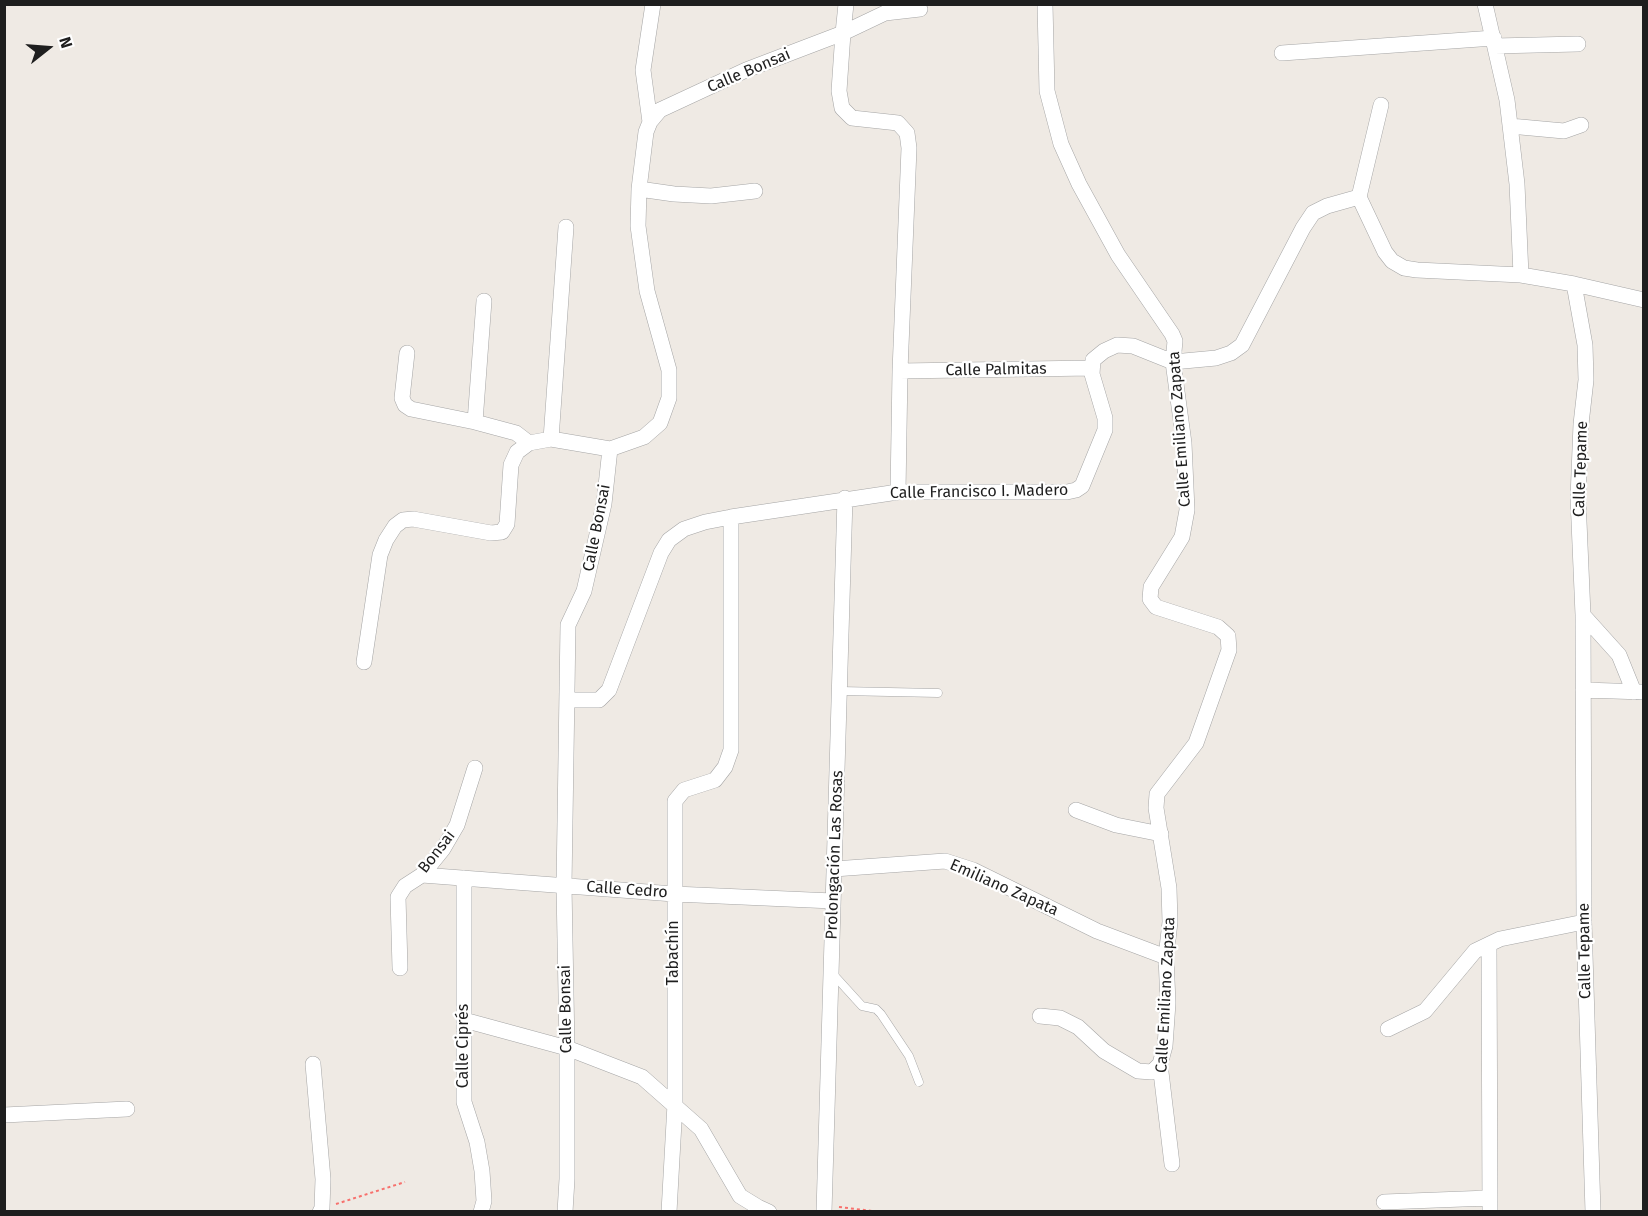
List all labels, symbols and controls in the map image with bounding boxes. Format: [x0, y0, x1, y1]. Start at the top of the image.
north arrow [18, 18, 78, 78]
text: N [55, 35, 76, 50]
street label: Calle Bonsai [704, 45, 794, 97]
street label: Calle Emiliano Zapata [1165, 350, 1195, 508]
street label: Calle Palmitas [945, 360, 1047, 380]
street label: Calle Tepame [1570, 421, 1592, 517]
street label: Calle Francisco I. Madero [890, 481, 1068, 503]
street label: Calle Bonsai [579, 483, 615, 573]
street label: Prolongación Las Rosas [822, 770, 848, 940]
street label: Bonsai [414, 827, 460, 877]
street label: Emiliano Zapata [947, 855, 1061, 921]
street label: Calle Cedro [586, 878, 668, 902]
street label: Calle Tepame [1575, 903, 1595, 999]
street label: Calle Emiliano Zapata [1152, 916, 1180, 1074]
street label: Tabachín [664, 920, 684, 986]
street label: Calle Bonsai [556, 965, 576, 1053]
street label: Calle Ciprés [454, 1004, 474, 1088]

